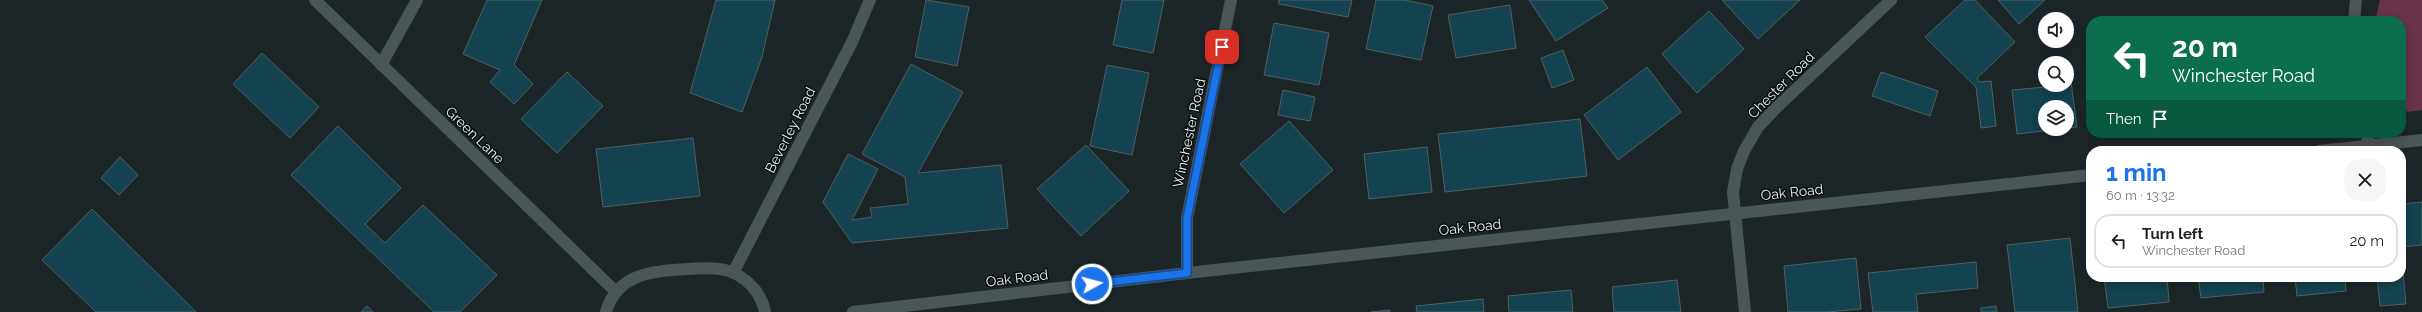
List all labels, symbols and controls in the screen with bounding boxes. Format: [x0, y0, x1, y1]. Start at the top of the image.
map controls [2038, 12, 2074, 136]
button: sound [2038, 12, 2074, 48]
pin [1205, 30, 1239, 64]
text: 20 m [2172, 31, 2238, 64]
icon: left [2106, 32, 2158, 84]
icon: arrive [1211, 36, 1233, 58]
street label: Chester Road [1744, 48, 1818, 122]
button: search [2038, 56, 2074, 92]
text: Winchester Road [2172, 65, 2315, 86]
street label: Winchester Road [1170, 77, 1208, 189]
street label: Beverley Road [762, 85, 818, 175]
button: layers [2038, 100, 2074, 136]
street label: Green Lane [442, 103, 508, 167]
icon: arrive [2149, 108, 2171, 130]
text: Then [2106, 110, 2141, 128]
text: 1 min [2106, 158, 2167, 187]
button: close [2344, 159, 2386, 201]
street label: Oak Road [1760, 181, 1824, 203]
text: 60 m · 13:32 [2106, 188, 2175, 203]
street label: Oak Road [1438, 216, 1502, 238]
text: Turn left [2142, 225, 2203, 243]
icon: left [2108, 230, 2130, 252]
text: 20 m [2349, 232, 2384, 250]
text: Winchester Road [2142, 243, 2245, 258]
position arrow [1071, 263, 1113, 305]
street label: Oak Road [985, 266, 1049, 290]

